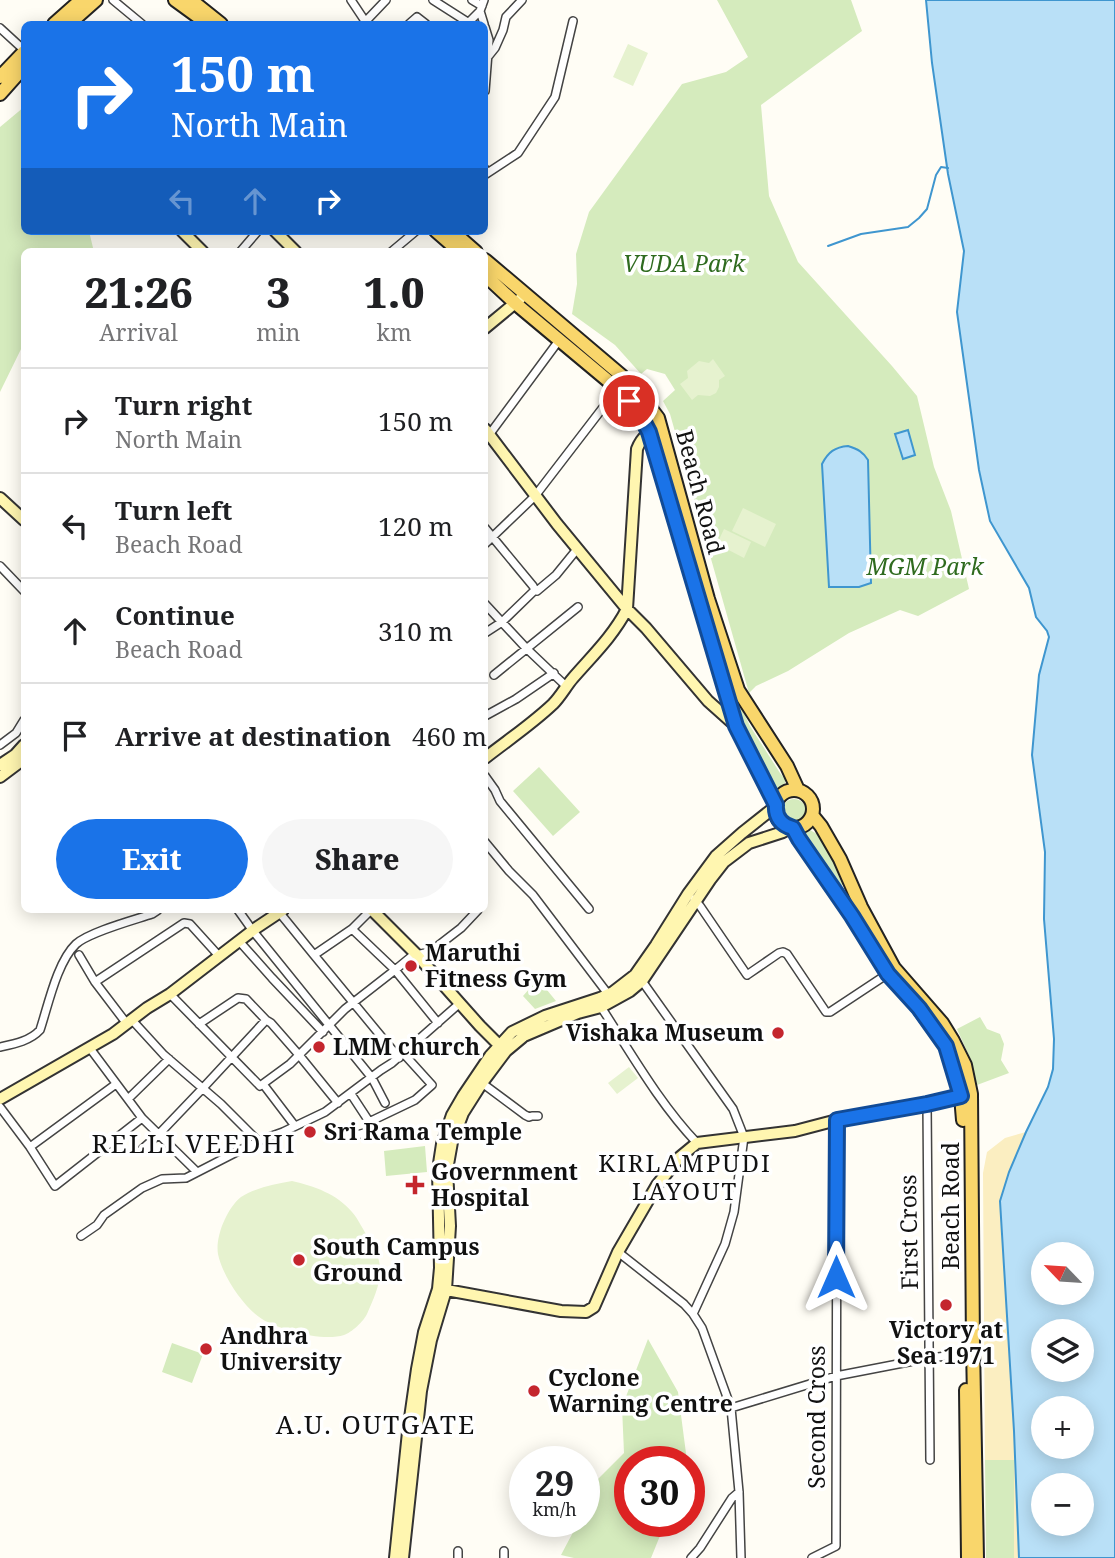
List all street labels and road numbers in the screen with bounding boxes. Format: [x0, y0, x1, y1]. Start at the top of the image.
street label: Beach Road [669, 426, 733, 558]
street label: Beach Road [934, 1142, 966, 1270]
street label: First Cross [891, 1174, 925, 1290]
street label: Second Cross [800, 1345, 832, 1489]

